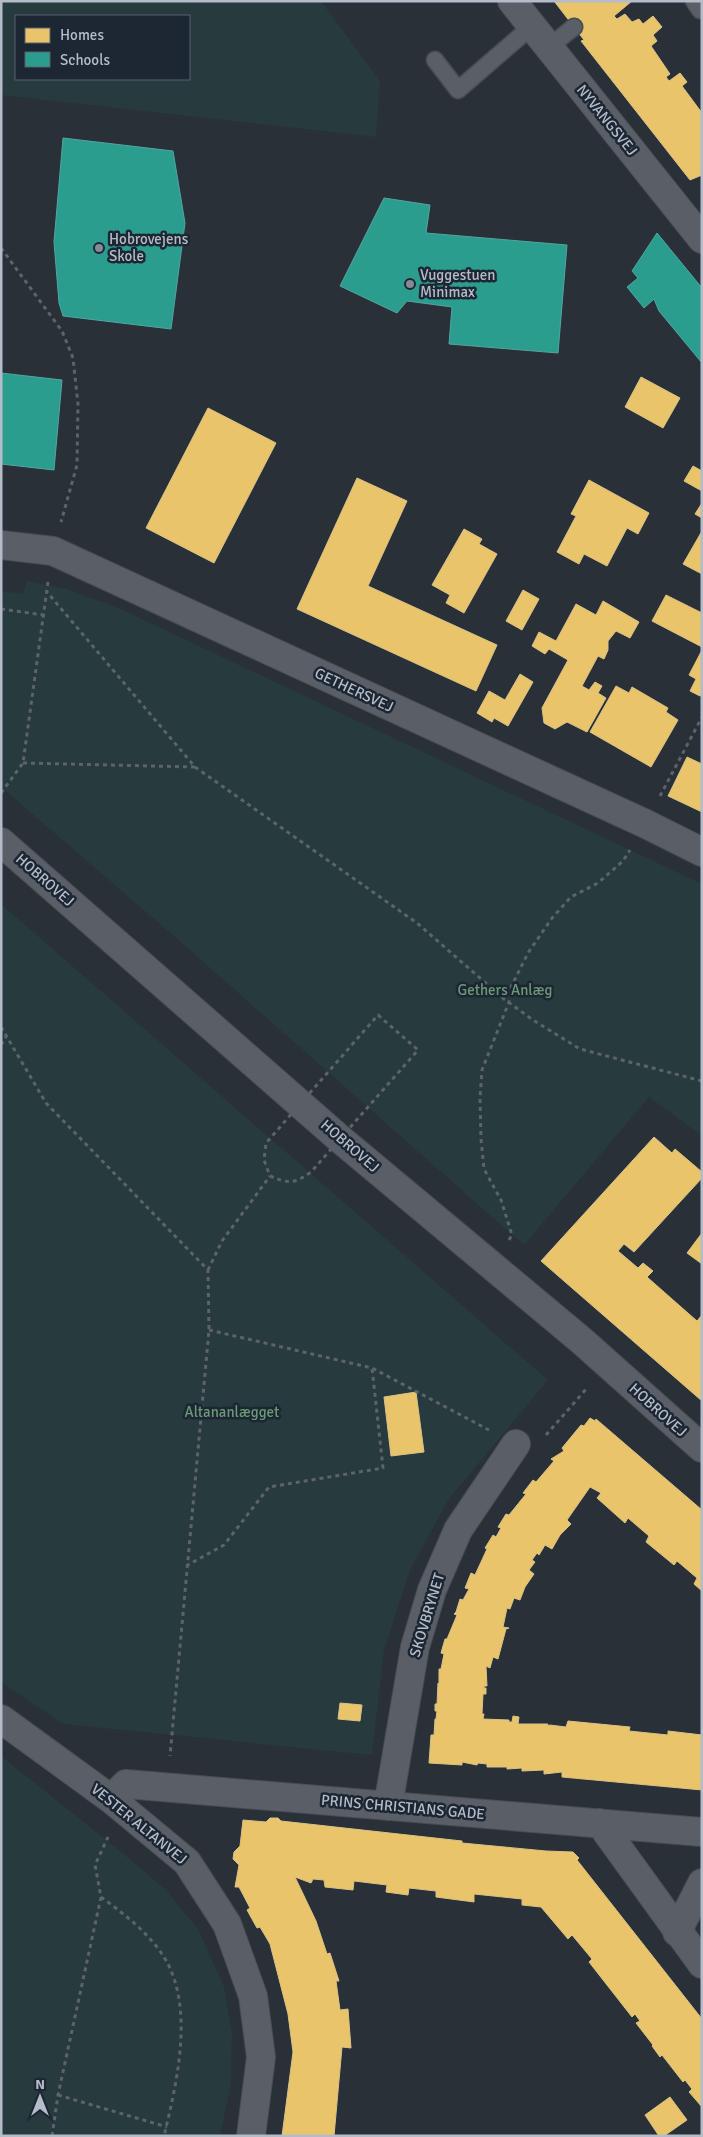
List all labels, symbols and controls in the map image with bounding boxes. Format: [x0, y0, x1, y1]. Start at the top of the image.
legend [15, 15, 190, 80]
text: Homes [60, 26, 104, 44]
text: Schools [60, 51, 111, 69]
street label: NYVANGSVEJ [573, 81, 641, 159]
place label: Hobrovejens Skole [109, 230, 189, 265]
marker: Hobrovejens Skole [93, 242, 105, 254]
place label: Vuggestuen Minimax [420, 266, 495, 301]
marker: Vuggestuen Minimax [404, 278, 416, 290]
street label: GETHERSVEJ [312, 664, 396, 716]
street label: HOBROVEJ [12, 850, 78, 910]
park label: Gethers Anlæg [458, 981, 553, 999]
street label: HOBROVEJ [317, 1116, 383, 1176]
street label: HOBROVEJ [625, 1379, 691, 1441]
park label: Altananlægget [185, 1403, 279, 1421]
street label: SKOVBRYNET [406, 1570, 448, 1659]
street label: VESTER ALTANVEJ [87, 1780, 191, 1868]
street label: PRINS CHRISTIANS GADE [320, 1791, 486, 1823]
north arrow [15, 2072, 65, 2122]
text: N [35, 2076, 45, 2093]

